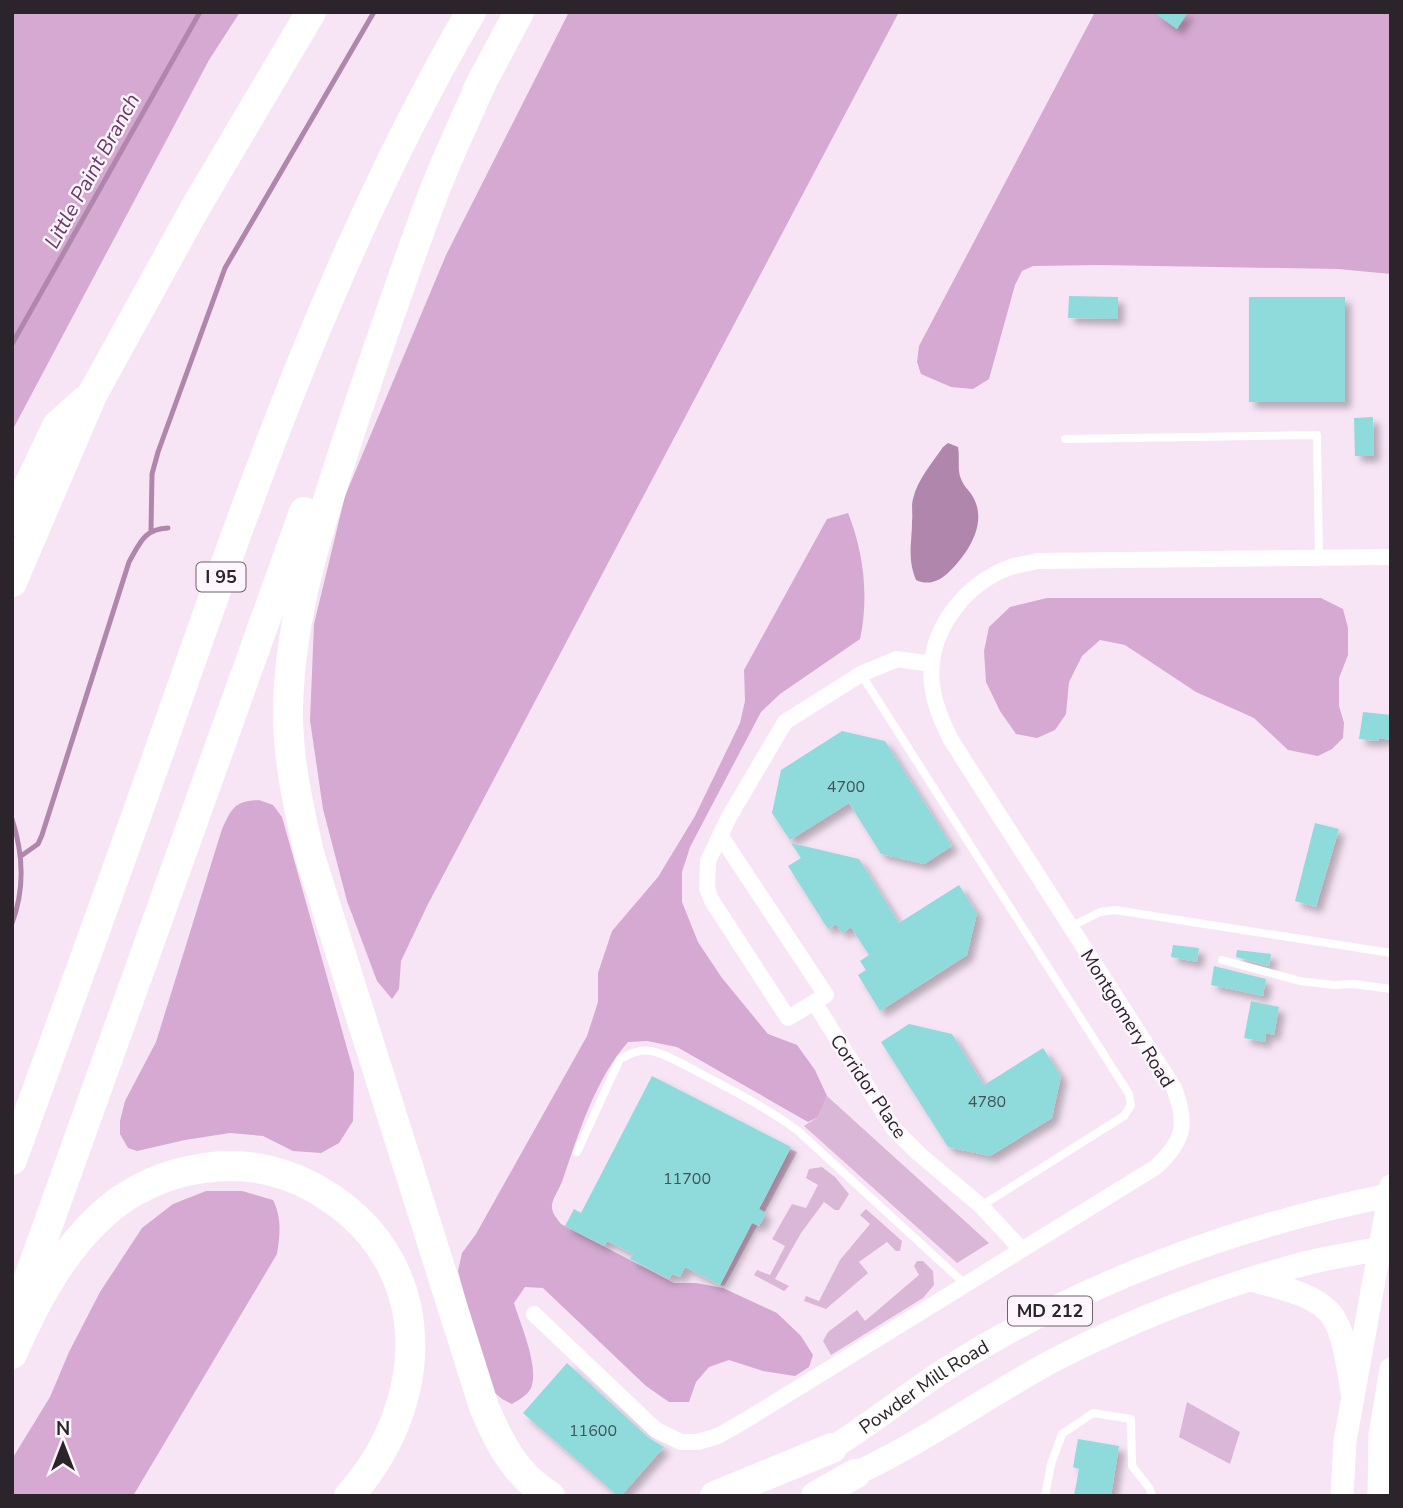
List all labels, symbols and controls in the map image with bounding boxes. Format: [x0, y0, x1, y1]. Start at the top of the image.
water label: Little Paint Branch [38, 88, 146, 254]
road number: I 95 [196, 562, 246, 592]
house number: 4700 [827, 776, 865, 798]
street label: Montgomery Road [1074, 944, 1180, 1093]
street label: Corridor Place [824, 1029, 913, 1144]
house number: 4780 [968, 1091, 1006, 1113]
house number: 11700 [663, 1168, 711, 1190]
road number: MD 212 [1008, 1296, 1092, 1326]
street label: Powder Mill Road [854, 1334, 994, 1440]
north arrow [28, 1410, 98, 1480]
text: N [56, 1416, 70, 1442]
house number: 11600 [569, 1420, 617, 1442]

